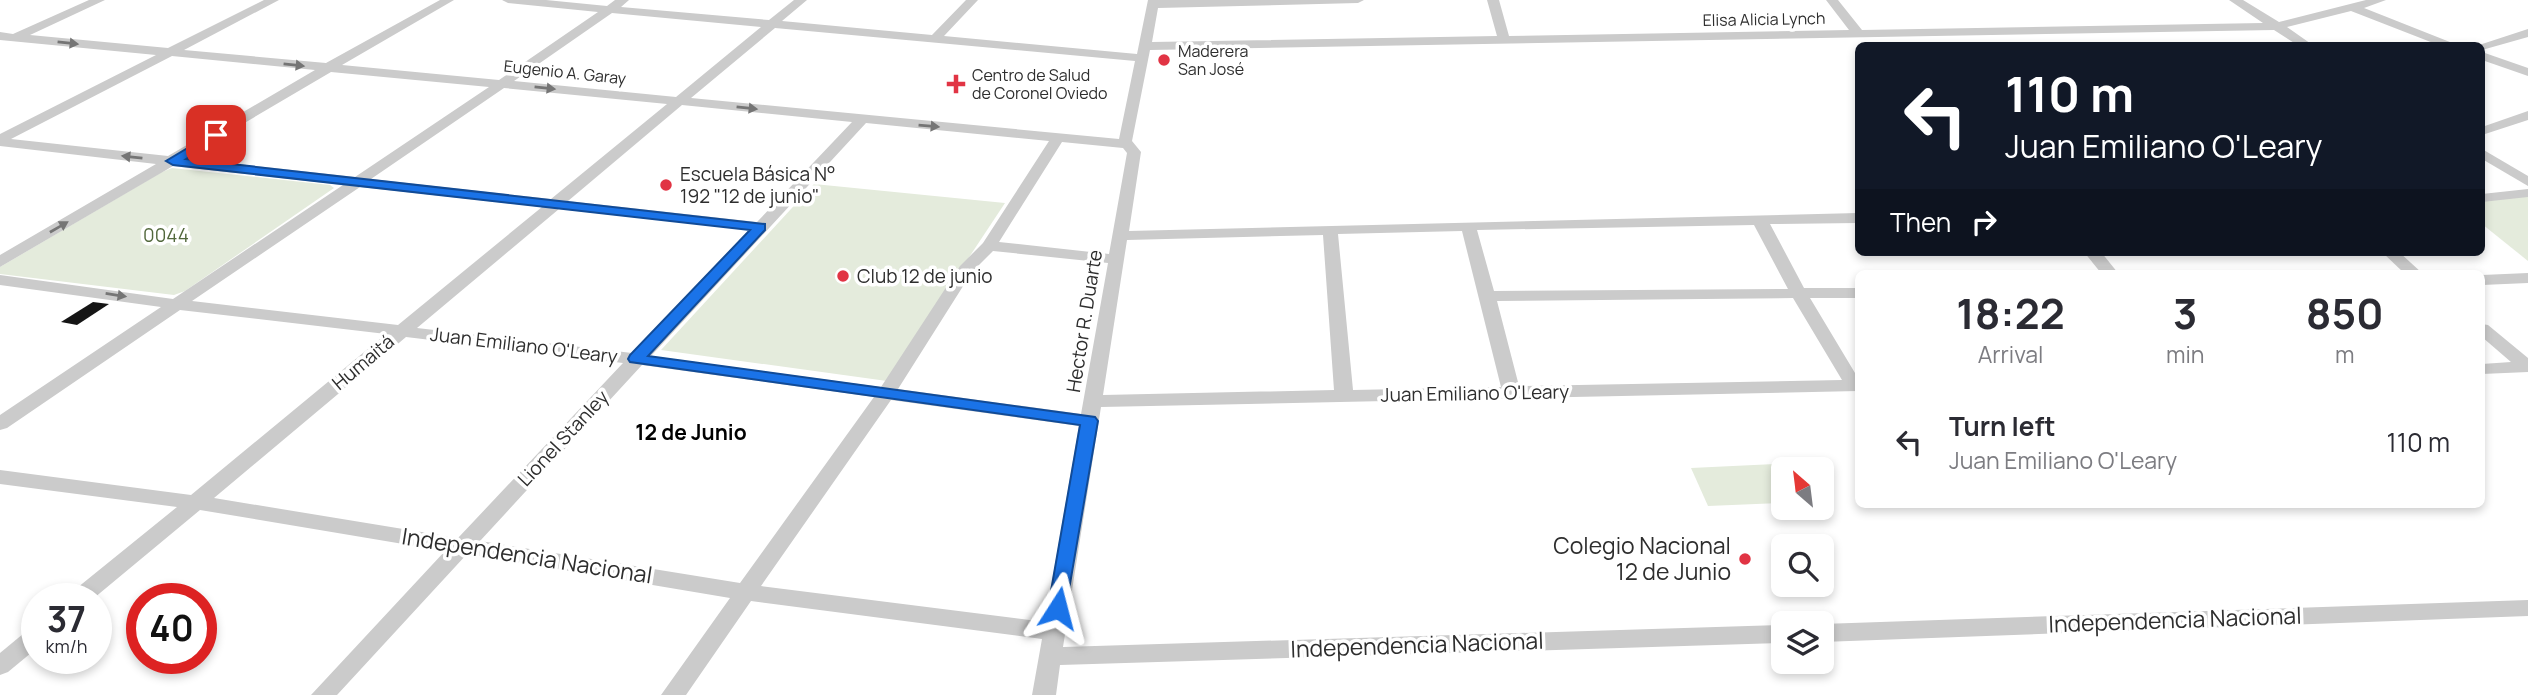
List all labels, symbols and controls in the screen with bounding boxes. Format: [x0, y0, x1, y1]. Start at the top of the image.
street label: Elisa Alicia Lynch [1702, 7, 1826, 31]
one-way arrow [57, 38, 79, 49]
place label: Maderera San José [1178, 40, 1248, 80]
marker: Maderera San José [1156, 52, 1172, 68]
street label: Eugenio A. Garay [503, 55, 628, 89]
one-way arrow [283, 60, 305, 71]
text: 110 m [2005, 60, 2134, 127]
place label: Centro de Salud de Coronel Oviedo [972, 64, 1108, 104]
icon: left [1890, 70, 1981, 161]
marker: Centro de Salud de Coronel Oviedo [946, 74, 966, 94]
one-way arrow [534, 83, 556, 94]
one-way arrow [736, 103, 758, 114]
pin [186, 105, 246, 165]
icon: arrive [197, 116, 235, 154]
one-way arrow [918, 121, 940, 132]
text: Juan Emiliano O'Leary [2005, 124, 2323, 168]
one-way arrow [121, 151, 143, 162]
place label: Escuela Básica N° 192 "12 de junio" [680, 161, 835, 209]
marker: Escuela Básica N° 192 "12 de junio" [658, 177, 674, 193]
icon: right [1965, 203, 2003, 241]
text: Then [1890, 204, 1951, 240]
one-way arrow [49, 222, 69, 234]
park label: 0044 [143, 222, 189, 248]
street label: Hector R. Duarte [1060, 248, 1108, 394]
place label: Club 12 de junio [857, 263, 993, 289]
marker: Club 12 de junio [835, 268, 851, 284]
text: 18:22 [1956, 284, 2065, 342]
text: 3 [2173, 284, 2197, 342]
text: 850 [2306, 284, 2384, 342]
one-way arrow [105, 290, 127, 301]
street label: Juan Emiliano O'Leary [429, 321, 619, 369]
street label: Humaitá [326, 328, 400, 396]
text: Arrival [1978, 338, 2043, 370]
text: min [2166, 338, 2205, 370]
text: m [2335, 338, 2355, 370]
street label: Juan Emiliano O'Leary [1381, 378, 1569, 408]
street label: Lionel Stanley [512, 384, 614, 492]
text: Turn left [1949, 408, 2056, 444]
district label: 12 de Junio [635, 418, 747, 446]
icon: left [1890, 423, 1928, 461]
text: 110 m [2387, 424, 2450, 460]
text: Juan Emiliano O'Leary [1949, 444, 2177, 476]
north arrow [1771, 457, 1834, 520]
map controls [1771, 457, 1834, 674]
street label: Independencia Nacional [400, 519, 655, 591]
place label: Colegio Nacional 12 de Junio [1553, 529, 1731, 587]
button: search [1771, 534, 1834, 597]
marker: Colegio Nacional 12 de Junio [1737, 551, 1753, 567]
position arrow [1021, 571, 1095, 645]
speed limit sign: 40 [126, 583, 217, 674]
text: 37 [47, 595, 86, 643]
street label: Independencia Nacional [2048, 599, 2302, 639]
button: layers [1771, 611, 1834, 674]
street label: Independencia Nacional [1290, 624, 1544, 664]
text: km/h [46, 634, 87, 658]

